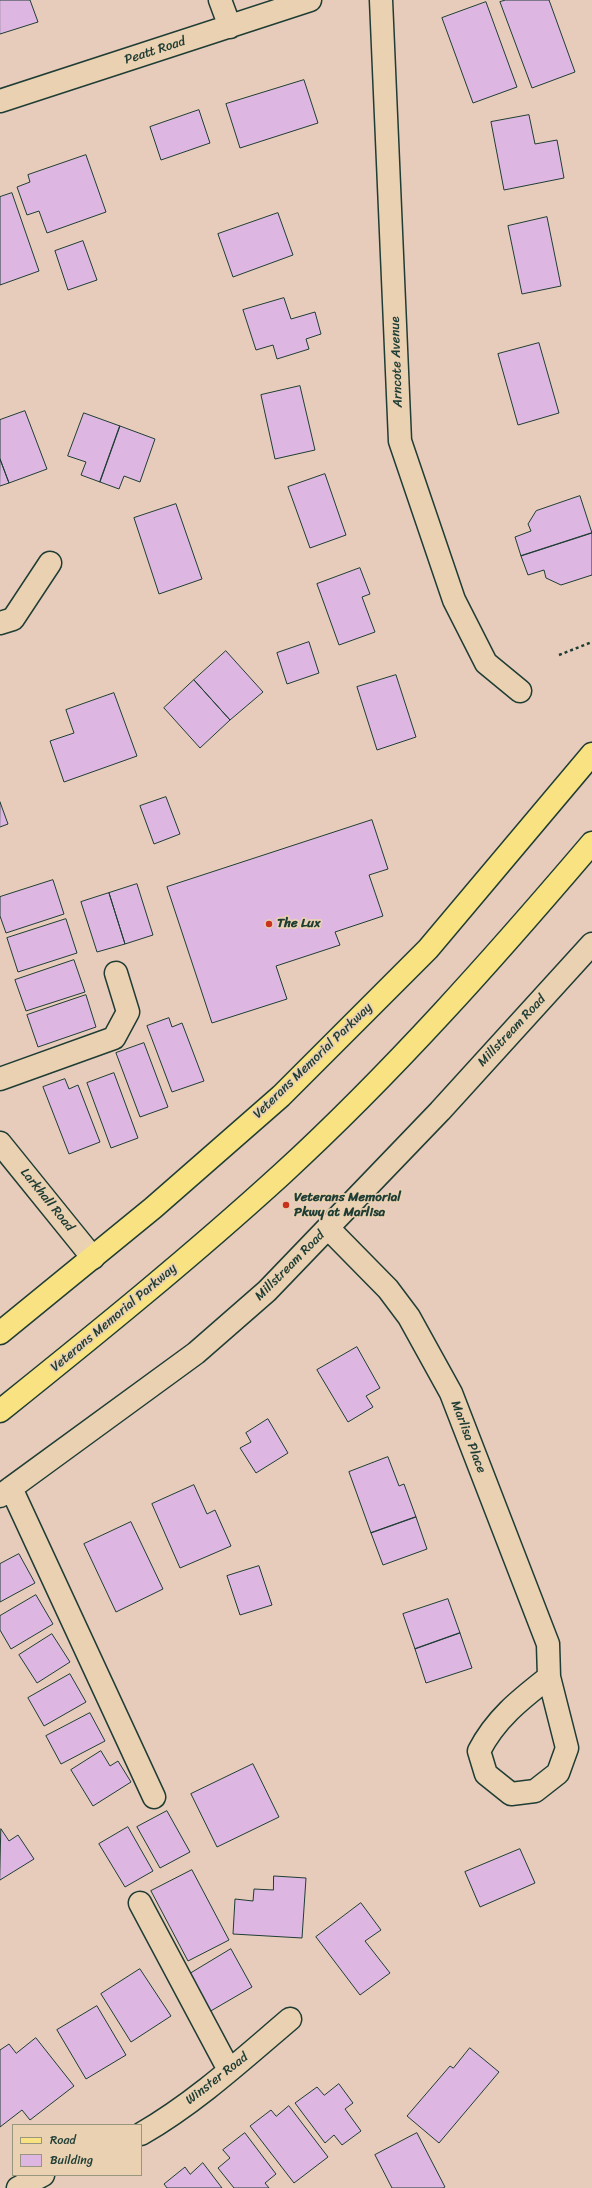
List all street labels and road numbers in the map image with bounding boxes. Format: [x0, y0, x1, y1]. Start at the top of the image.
street label: Peatt Road [123, 34, 187, 68]
street label: Arncote Avenue [388, 316, 406, 408]
street label: Millstream Road [475, 992, 549, 1070]
street label: Veterans Memorial Parkway [250, 1000, 376, 1122]
street label: Larkhall Road [17, 1165, 77, 1235]
street label: Millstream Road [252, 1228, 328, 1304]
street label: Veterans Memorial Parkway [48, 1261, 180, 1375]
street label: Marlisa Place [447, 1399, 489, 1475]
street label: Winster Road [183, 2050, 251, 2108]

